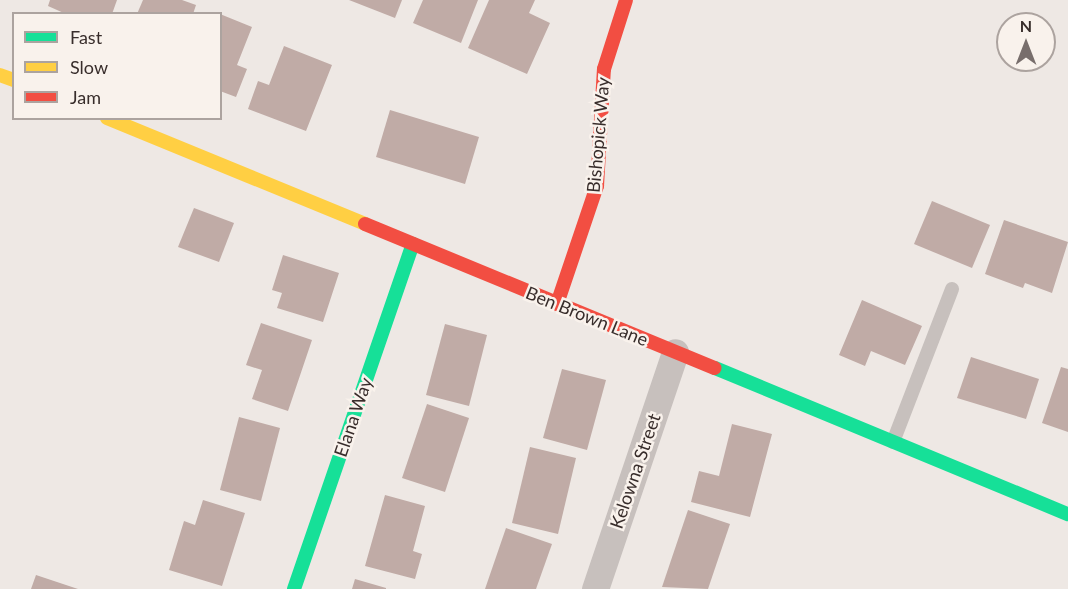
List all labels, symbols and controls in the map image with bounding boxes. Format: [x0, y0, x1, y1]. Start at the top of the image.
legend [12, 12, 222, 120]
north arrow [996, 12, 1056, 72]
text: N [1020, 16, 1032, 35]
text: Fast [70, 26, 102, 48]
text: Slow [70, 56, 108, 78]
street label: Bishopick Way [582, 76, 614, 194]
text: Jam [70, 86, 101, 108]
street label: Ben Brown Lane [523, 282, 651, 350]
street label: Elana Way [329, 374, 377, 460]
street label: Kelowna Street [605, 411, 665, 531]

